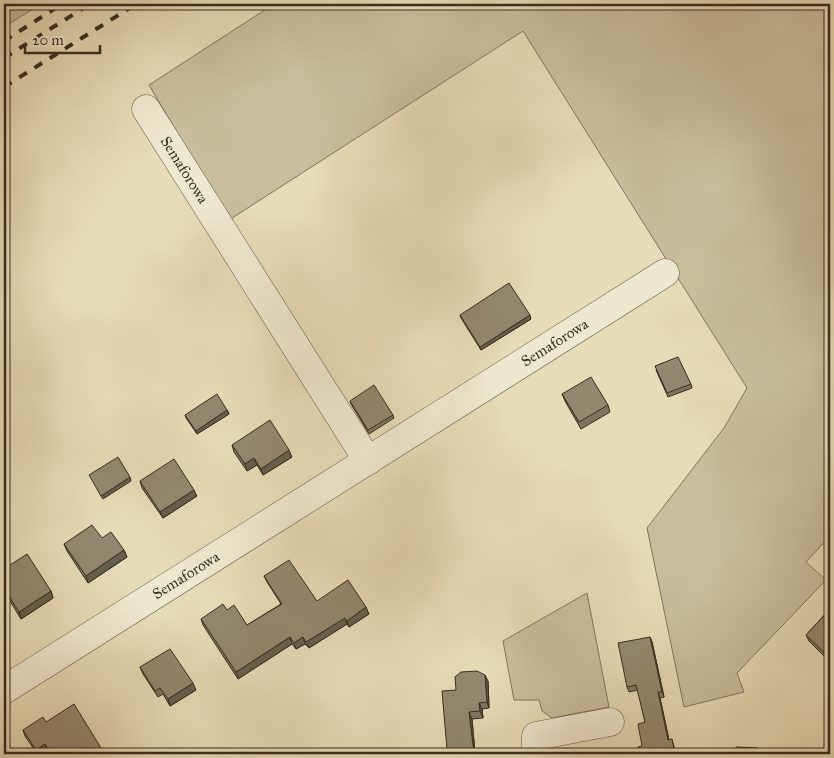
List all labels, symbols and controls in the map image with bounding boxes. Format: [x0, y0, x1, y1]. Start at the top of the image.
scale bar [25, 22, 100, 54]
text: 20 m [32, 31, 64, 49]
street label: Semaforowa [157, 133, 213, 207]
street label: Semaforowa [518, 314, 592, 370]
street label: Semaforowa [149, 547, 223, 603]

